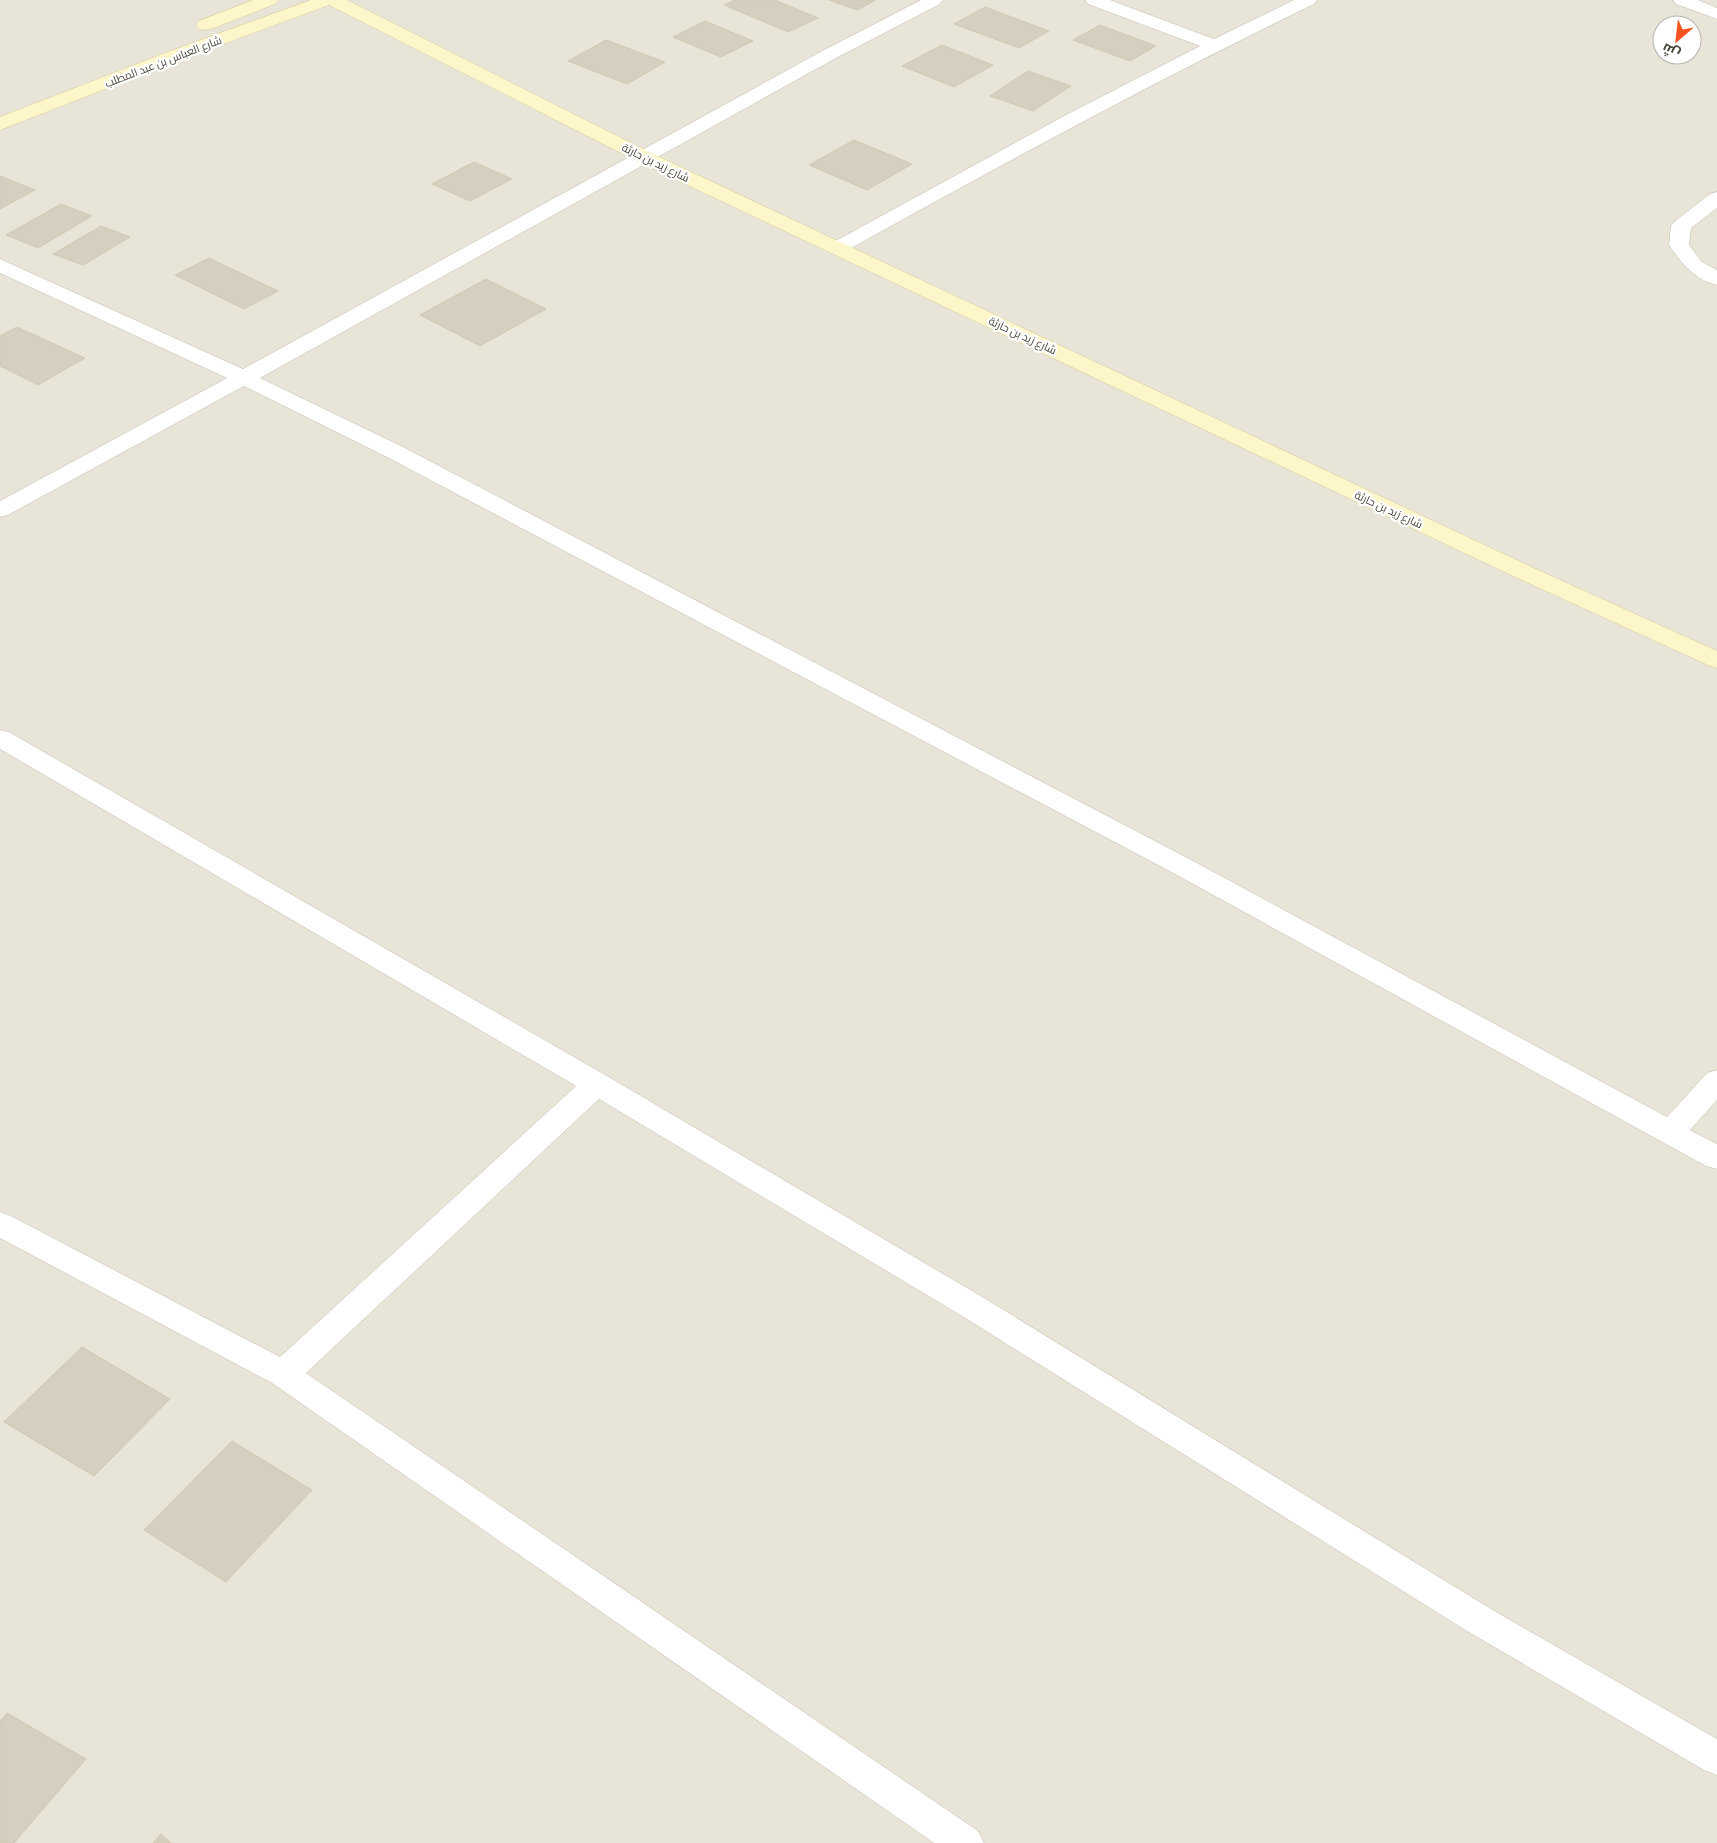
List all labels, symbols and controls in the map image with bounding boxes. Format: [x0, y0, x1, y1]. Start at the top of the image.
north arrow [1652, 15, 1702, 65]
street label: شارع العباس بن عبد المطلب [103, 33, 224, 91]
text: ش [1659, 39, 1683, 64]
street label: شارع زيد بن حارثة [619, 140, 692, 186]
street label: شارع زيد بن حارثة [986, 314, 1059, 358]
street label: شارع زيد بن حارثة [1352, 488, 1425, 532]

